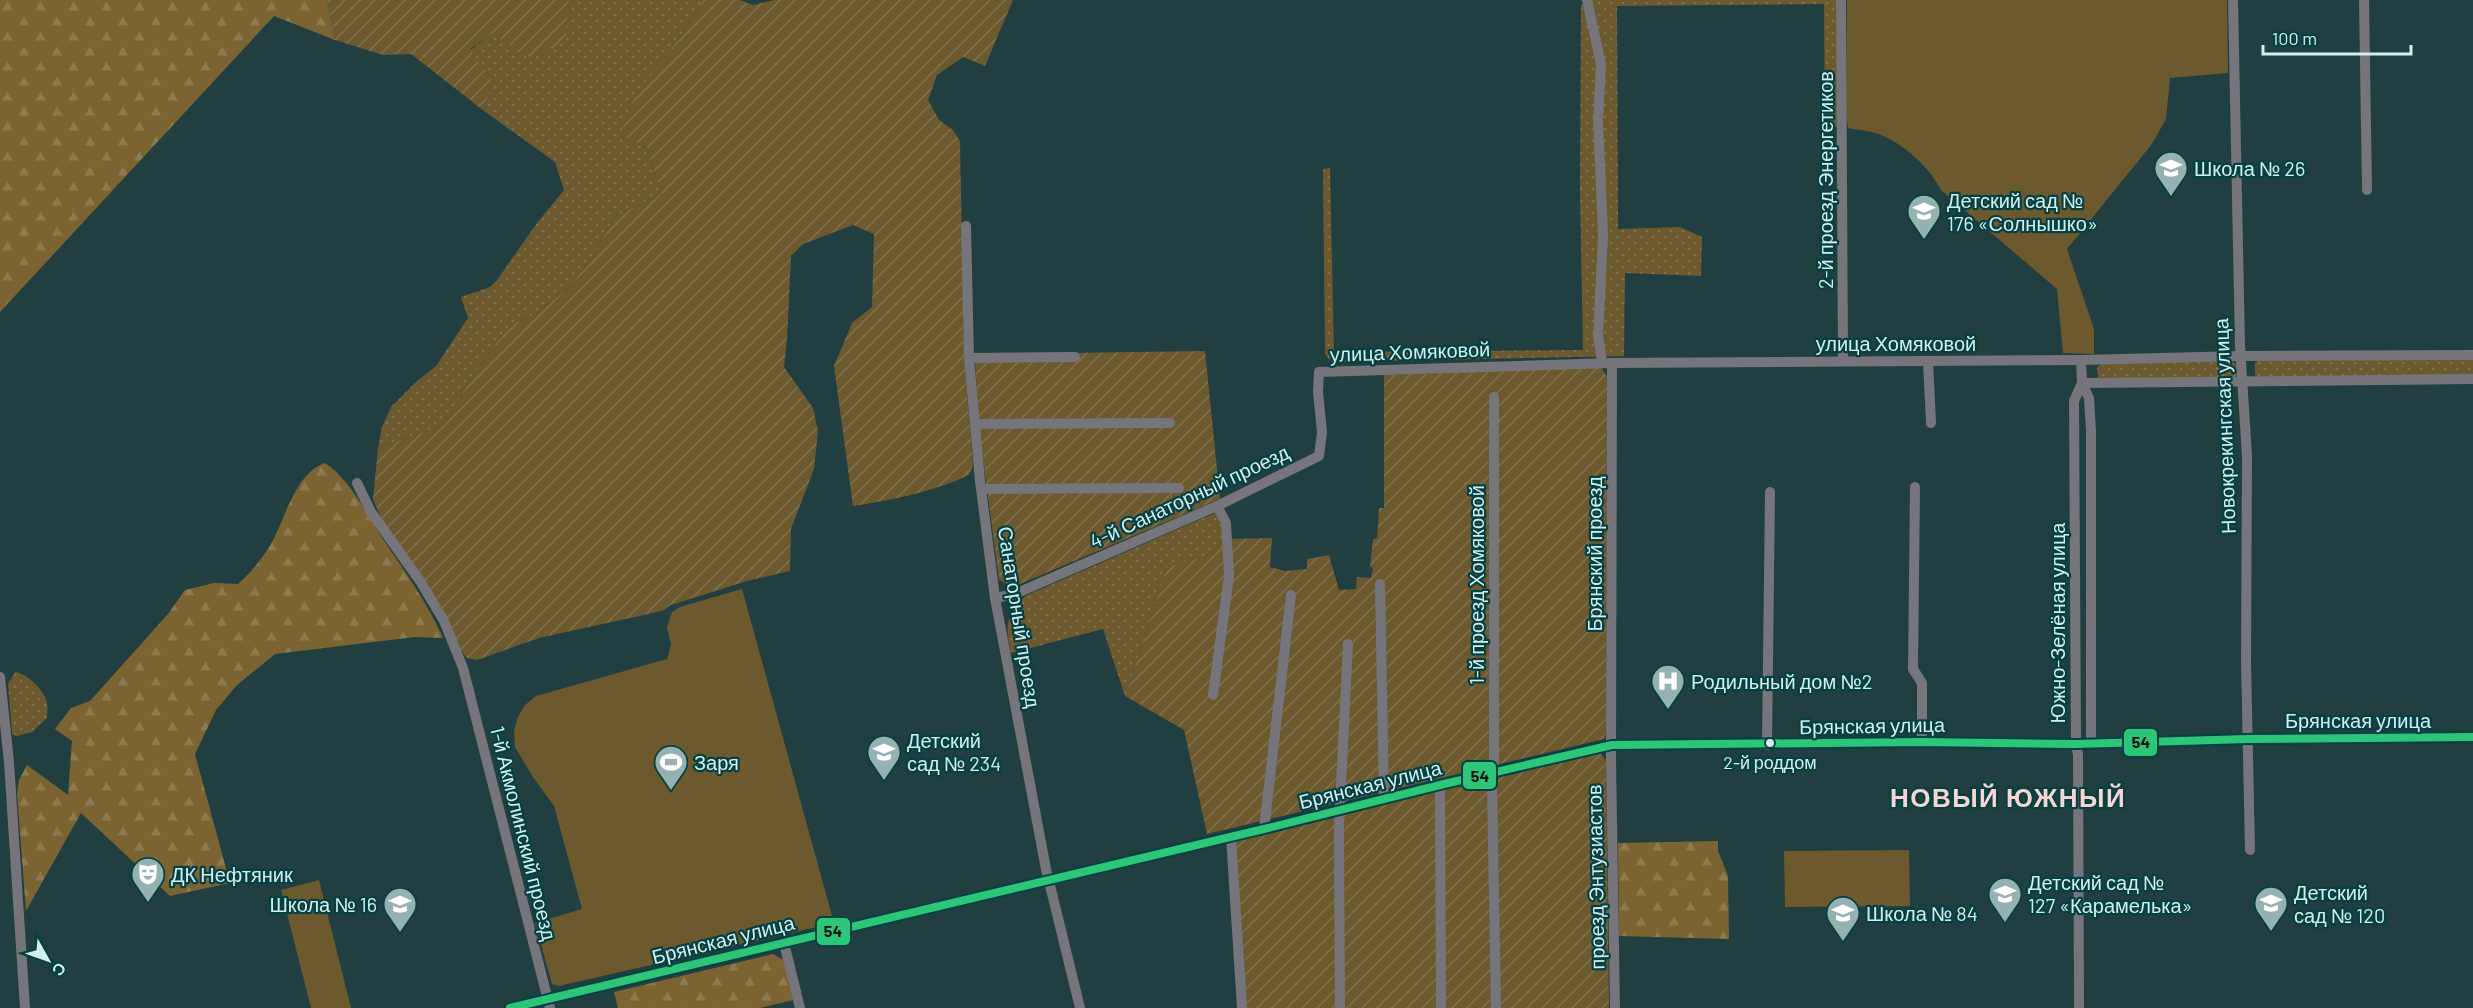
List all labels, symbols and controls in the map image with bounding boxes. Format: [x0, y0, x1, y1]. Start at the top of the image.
scale bar [2263, 18, 2412, 56]
text: 100 m [2272, 27, 2317, 49]
street label: 2-й проезд Энергетиков [1813, 71, 1837, 289]
school or university icon: Школа № 26 [2153, 150, 2189, 197]
place label: Школа № 26 [2194, 156, 2305, 180]
place label: Детский сад № 176 «Солнышко» [1947, 188, 2098, 235]
school or university icon: Детский сад № 176 «Солнышко» [1906, 193, 1942, 240]
street label: Новокрекингская улица [2208, 317, 2240, 534]
street label: улица Хомяковой [1816, 331, 1976, 355]
street label: улица Хомяковой [1329, 336, 1491, 366]
street label: 4-й Санаторный проезд [1085, 439, 1293, 553]
street label: Брянский проезд [1582, 476, 1606, 632]
street label: 1-й проезд Хомяковой [1464, 485, 1488, 685]
street label: Южно-Зелёная улица [2045, 522, 2069, 723]
street label: Санаторный проезд [994, 525, 1046, 710]
hospital icon: Родильный дом №2 [1650, 663, 1686, 710]
place label: Родильный дом №2 [1691, 669, 1872, 693]
street label: Брянская улица [2285, 708, 2432, 732]
street label: Брянская улица [1799, 712, 1946, 738]
street label: 1-й Акмолинский проезд [486, 724, 562, 943]
place label: Детский сад № 234 [907, 728, 1001, 775]
line badge: 54 [2123, 728, 2158, 757]
text: 54 [2132, 732, 2150, 751]
school or university icon: Детский сад № 234 [866, 734, 902, 781]
marker: 2-й роддом [1764, 737, 1776, 749]
sports icon: Заря [653, 744, 689, 791]
place label: Заря [694, 750, 739, 774]
place label: 2-й роддом [1723, 751, 1817, 773]
street label: Брянская улица [1296, 754, 1445, 813]
line badge: 54 [1462, 761, 1497, 790]
text: 54 [1471, 766, 1489, 785]
district label: НОВЫЙ ЮЖНЫЙ [1890, 781, 2126, 812]
street label: проезд Энтузиастов [1581, 784, 1609, 970]
theatre icon: ДК Нефтяник [130, 856, 166, 903]
place label: ДК Нефтяник [171, 862, 293, 886]
place label: Детский сад № 127 «Карамелька» [2028, 870, 2192, 917]
school or university icon: Детский сад № 127 «Карамелька» [1987, 876, 2023, 923]
place label: Детский сад № 120 [2294, 880, 2385, 927]
school or university icon: Детский сад № 120 [2253, 885, 2289, 932]
school or university icon: Школа № 16 [382, 886, 418, 933]
place label: Школа № 16 [269, 892, 377, 916]
school or university icon: Школа № 84 [1825, 895, 1861, 942]
place label: Школа № 84 [1866, 901, 1978, 925]
street label: Брянская улица [649, 909, 798, 968]
line badge: 54 [816, 917, 851, 946]
text: 54 [824, 921, 842, 940]
north arrow [18, 930, 78, 990]
text: С [49, 959, 71, 981]

